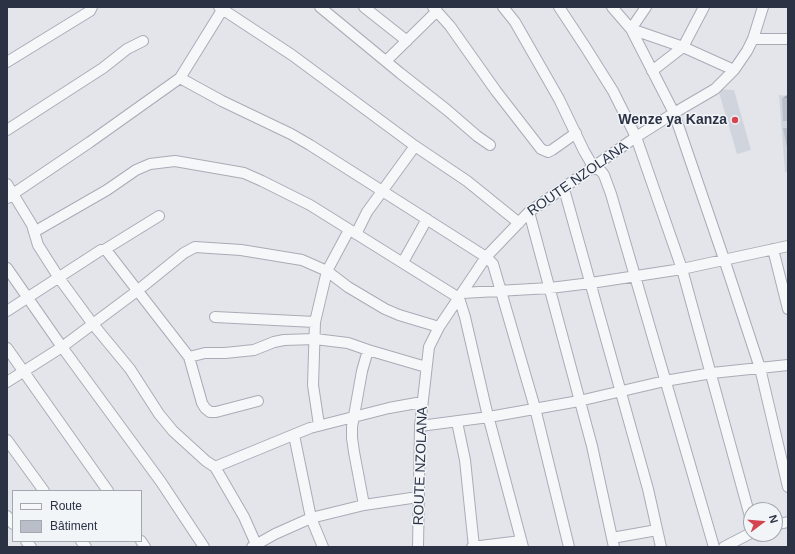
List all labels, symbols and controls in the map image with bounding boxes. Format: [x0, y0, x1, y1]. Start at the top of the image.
place label: Wenze ya Kanza [618, 112, 727, 128]
marker: Wenze ya Kanza [730, 115, 740, 125]
street label: ROUTE NZOLANA [524, 138, 632, 220]
street label: ROUTE NZOLANA [411, 406, 431, 526]
legend [12, 490, 142, 542]
text: Route [50, 499, 82, 513]
north arrow [743, 502, 783, 542]
text: N [767, 513, 780, 524]
text: Bâtiment [50, 519, 97, 533]

